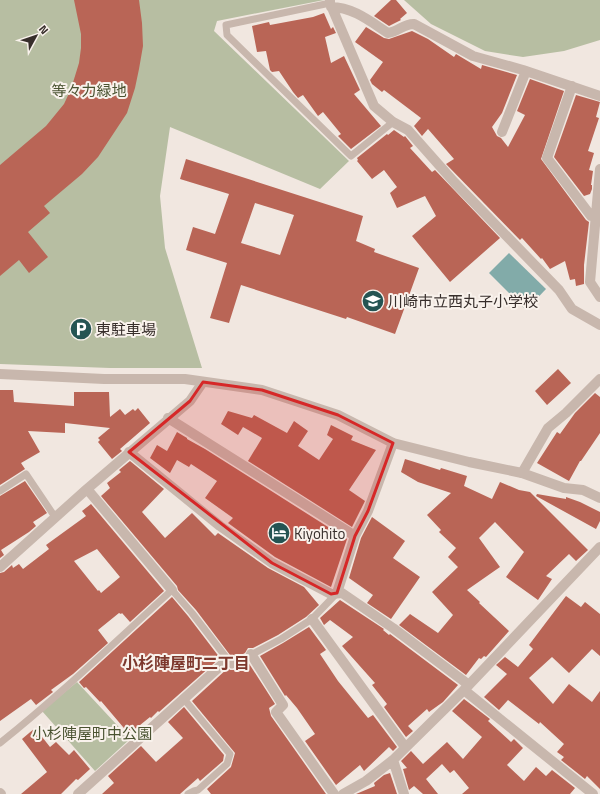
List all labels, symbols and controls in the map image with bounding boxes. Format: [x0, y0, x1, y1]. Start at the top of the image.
north arrow [16, 16, 56, 56]
text: N [35, 22, 52, 38]
park label: 等々力緑地 [51, 79, 127, 102]
school or university icon: 川崎市立西丸子小学校 [360, 288, 386, 314]
place label: 川崎市立西丸子小学校 [388, 290, 538, 313]
parking icon: 東駐車場 [68, 316, 94, 342]
place label: 東駐車場 [96, 318, 156, 341]
hotel icon: Kiyohito [266, 520, 292, 546]
place label: Kiyohito [294, 522, 345, 545]
district label: 小杉陣屋町二丁目 [122, 651, 250, 675]
park label: 小杉陣屋町中公園 [32, 722, 152, 745]

